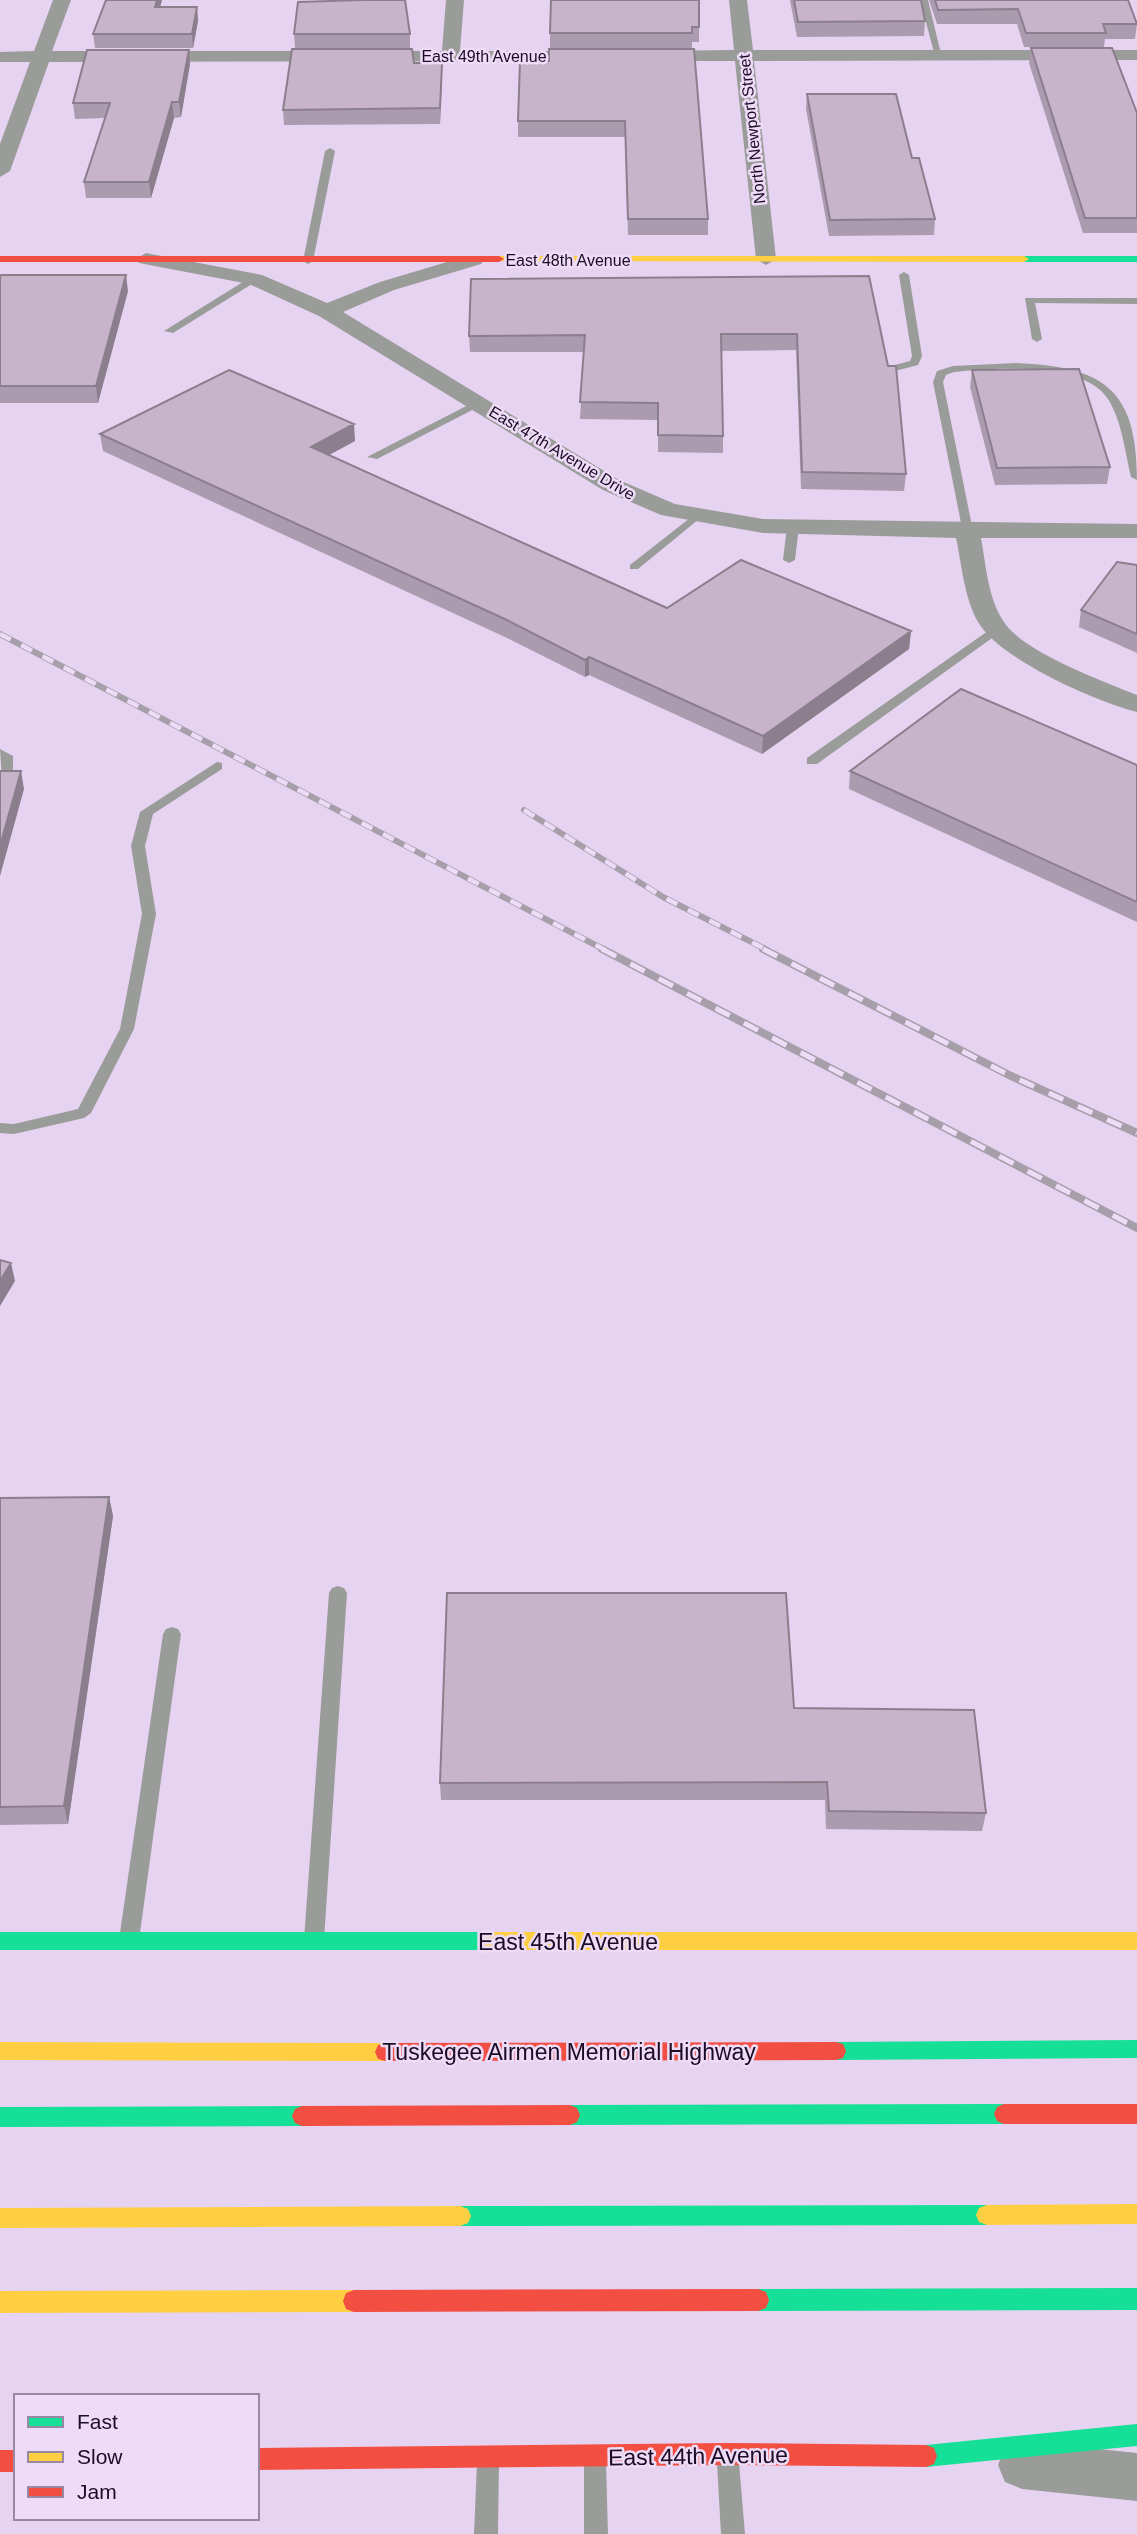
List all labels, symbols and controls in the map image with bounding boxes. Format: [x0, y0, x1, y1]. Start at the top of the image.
street label: East 49th Avenue [421, 48, 547, 65]
street label: North Newport Street [736, 53, 768, 205]
street label: East 48th Avenue [505, 252, 631, 269]
street label: East 47th Avenue Drive [486, 403, 638, 503]
street label: East 45th Avenue [478, 1929, 658, 1955]
street label: Tuskegee Airmen Memorial Highway [382, 2039, 756, 2065]
legend [14, 2394, 259, 2520]
text: Fast [77, 2410, 118, 2433]
street label: East 44th Avenue [608, 2441, 788, 2471]
text: Slow [77, 2445, 123, 2468]
text: Jam [77, 2480, 117, 2503]

